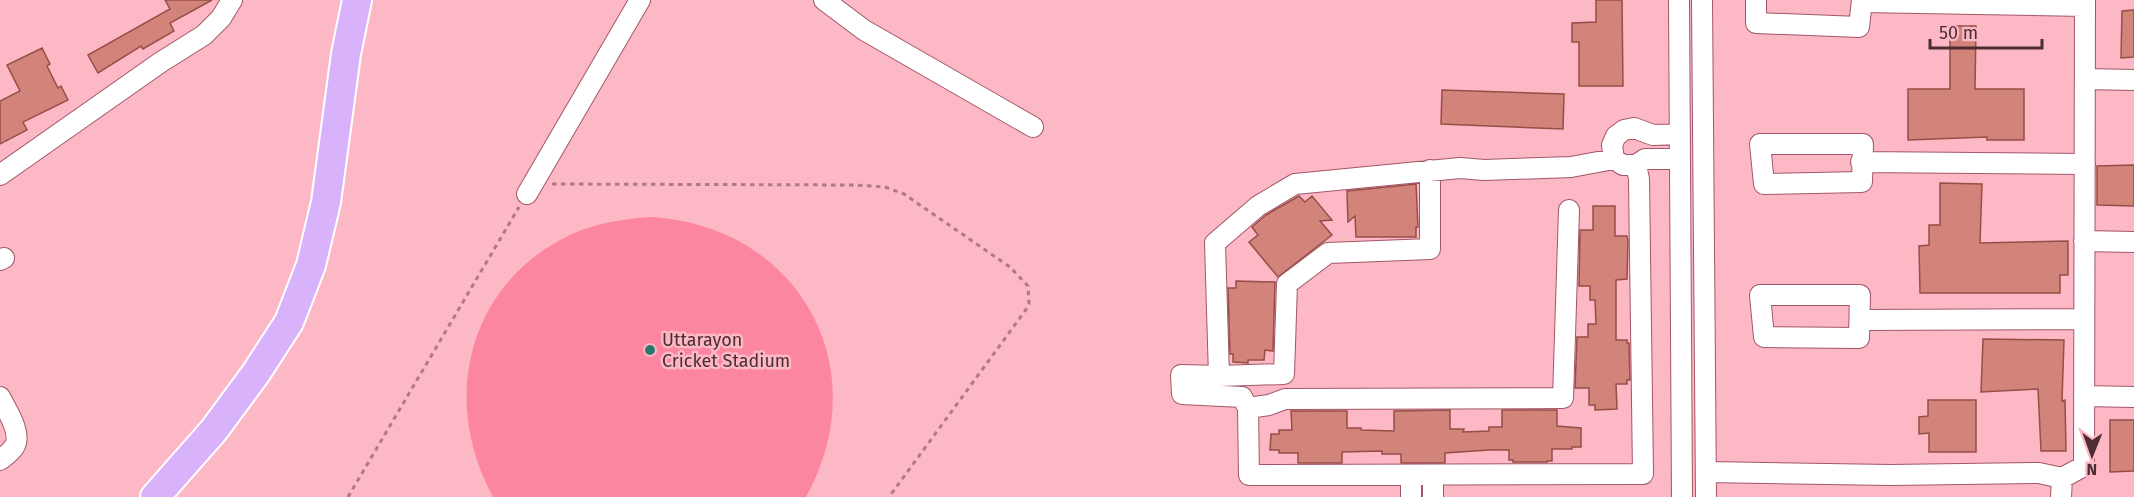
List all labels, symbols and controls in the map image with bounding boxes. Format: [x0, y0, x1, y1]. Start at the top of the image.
scale bar [1930, 12, 2042, 50]
text: 50 m [1939, 22, 1978, 44]
place label: Uttarayon Cricket Stadium [662, 329, 790, 372]
marker: Uttarayon Cricket Stadium [643, 343, 657, 357]
north arrow [2062, 425, 2122, 485]
text: N [2086, 460, 2097, 479]

